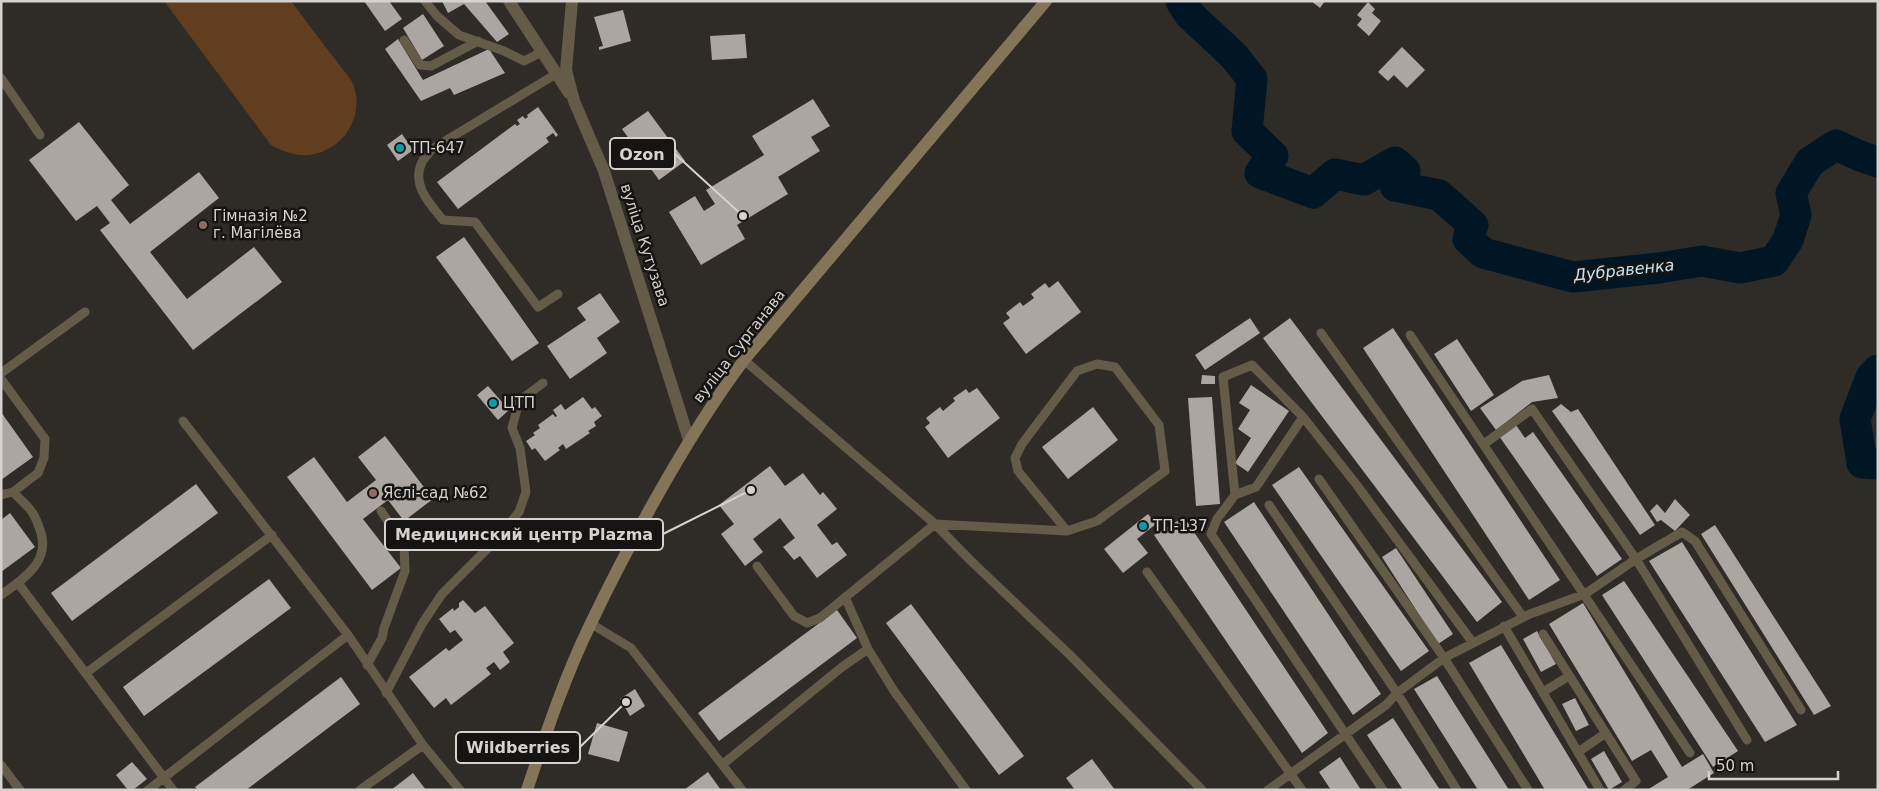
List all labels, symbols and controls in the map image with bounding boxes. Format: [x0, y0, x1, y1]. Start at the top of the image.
callout: Ozon [610, 138, 675, 169]
place label: ТП-647 [409, 139, 465, 157]
marker: ТП-647 [394, 142, 406, 154]
text: Ozon [619, 145, 665, 164]
street label: вуліца Кутузава [617, 181, 673, 309]
place label: Гімназія №2 г. Магілёва [213, 207, 308, 242]
marker: Гімназія №2 г. Магілёва [197, 219, 209, 231]
water label: Дубравенка [1572, 255, 1675, 285]
street label: вуліца Сурганава [689, 286, 789, 406]
place label: ЦТП [503, 394, 535, 412]
marker: ЦТП [487, 397, 499, 409]
place label: Яслі-сад №62 [383, 484, 488, 502]
marker: Яслі-сад №62 [367, 487, 379, 499]
place label: ТП-137 [1152, 517, 1208, 535]
callout: Медицинский центр Plazma [385, 519, 663, 550]
marker: ТП-137 [1137, 520, 1149, 532]
text: Медицинский центр Plazma [395, 525, 653, 544]
callout: Wildberries [456, 732, 580, 763]
text: Wildberries [466, 738, 570, 757]
scale bar [1709, 748, 1838, 780]
text: 50 m [1716, 757, 1754, 775]

